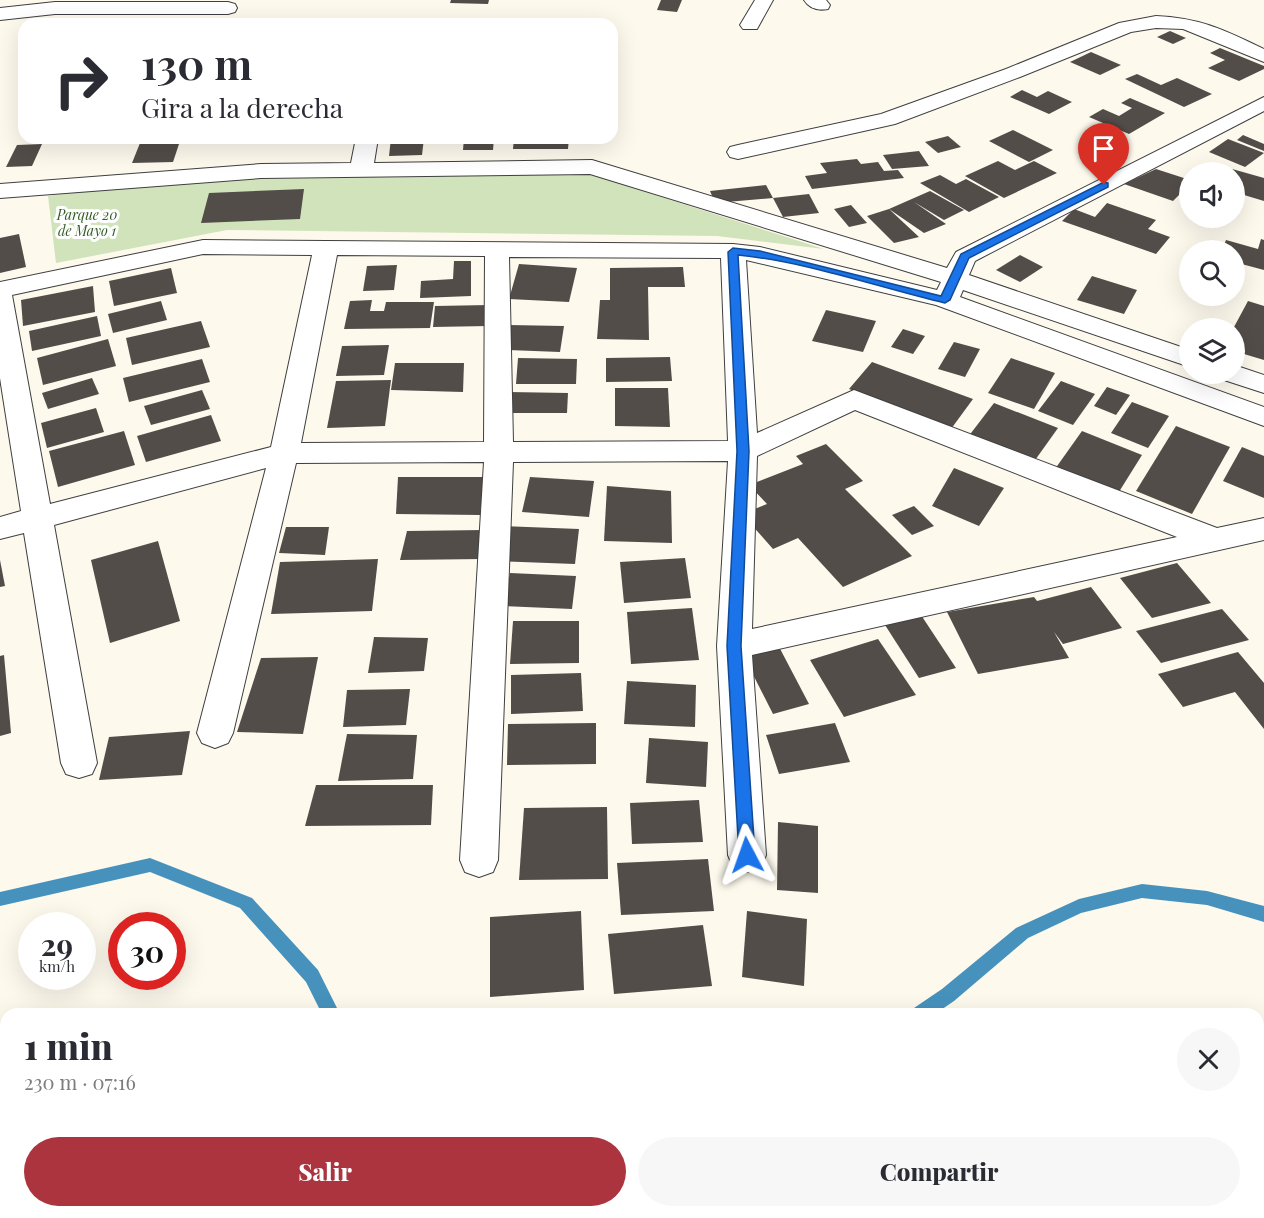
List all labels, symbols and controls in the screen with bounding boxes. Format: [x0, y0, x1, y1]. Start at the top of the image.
text: 130 m [141, 35, 252, 91]
icon: right [42, 42, 120, 120]
text: Gira a la derecha [141, 89, 343, 125]
pin [1078, 123, 1129, 185]
icon: arrive [1087, 132, 1120, 165]
map controls [1179, 162, 1245, 384]
button: sound [1179, 162, 1245, 228]
park label: Parque 20 de Mayo 1 [56, 205, 117, 240]
button: search [1179, 240, 1245, 306]
button: layers [1179, 318, 1245, 384]
position arrow [715, 823, 779, 887]
speed limit sign: 30 [108, 912, 186, 990]
text: 29 [41, 924, 73, 964]
text: km/h [39, 956, 75, 976]
text: 1 min [24, 1021, 113, 1069]
button: close [1177, 1028, 1240, 1091]
text: 230 m · 07:16 [24, 1068, 136, 1095]
button: Salir [24, 1137, 626, 1206]
button: Compartir [638, 1137, 1240, 1206]

